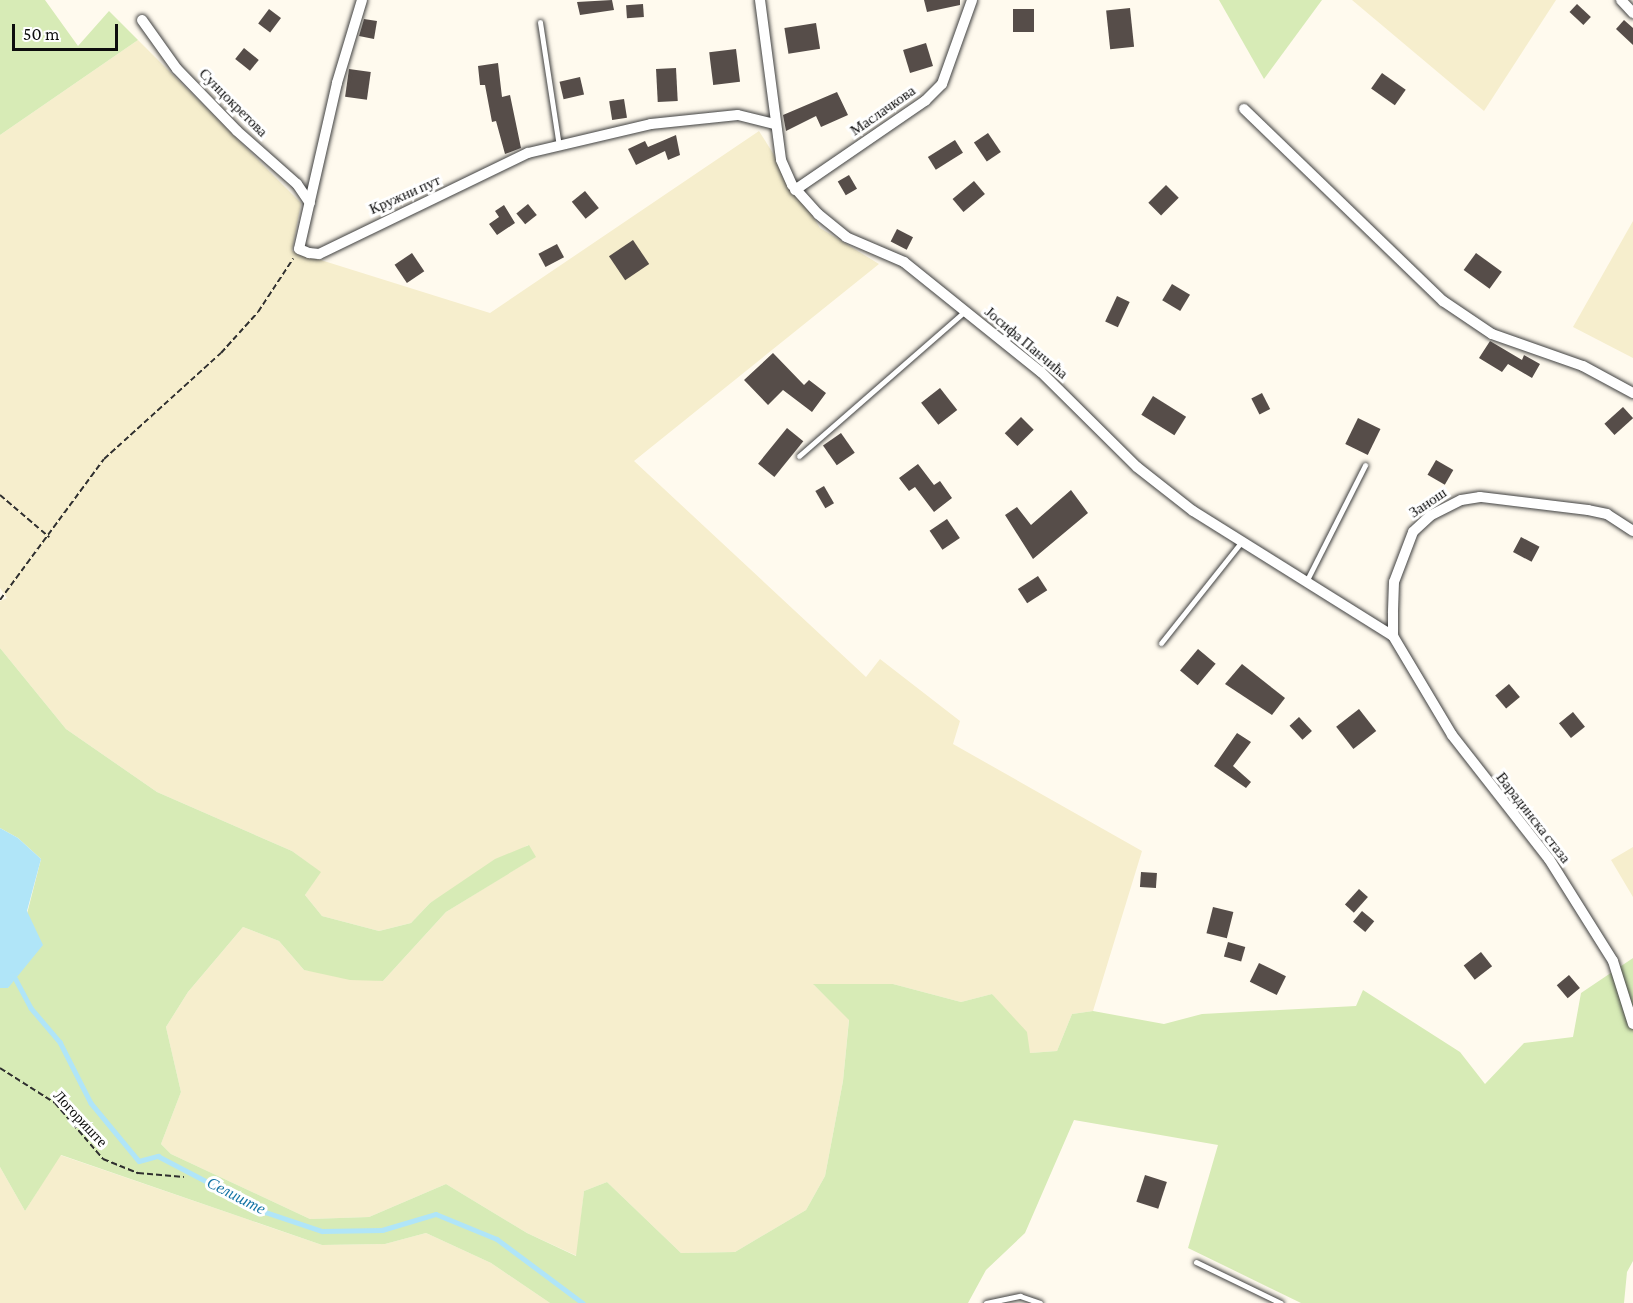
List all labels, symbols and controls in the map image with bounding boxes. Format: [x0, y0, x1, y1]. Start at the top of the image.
scale bar [15, 12, 122, 50]
text: 50 m [23, 24, 60, 44]
street label: Сунцокретова [195, 65, 271, 141]
street label: Маслачкова [847, 82, 919, 140]
street label: Кружни пут [367, 171, 443, 219]
street label: Јосифа Панчића [981, 303, 1071, 383]
street label: Занош [1406, 484, 1450, 522]
street label: Варадинска стаза [1492, 769, 1574, 867]
street label: Логориште [49, 1087, 111, 1151]
water label: Селиште [203, 1173, 269, 1219]

